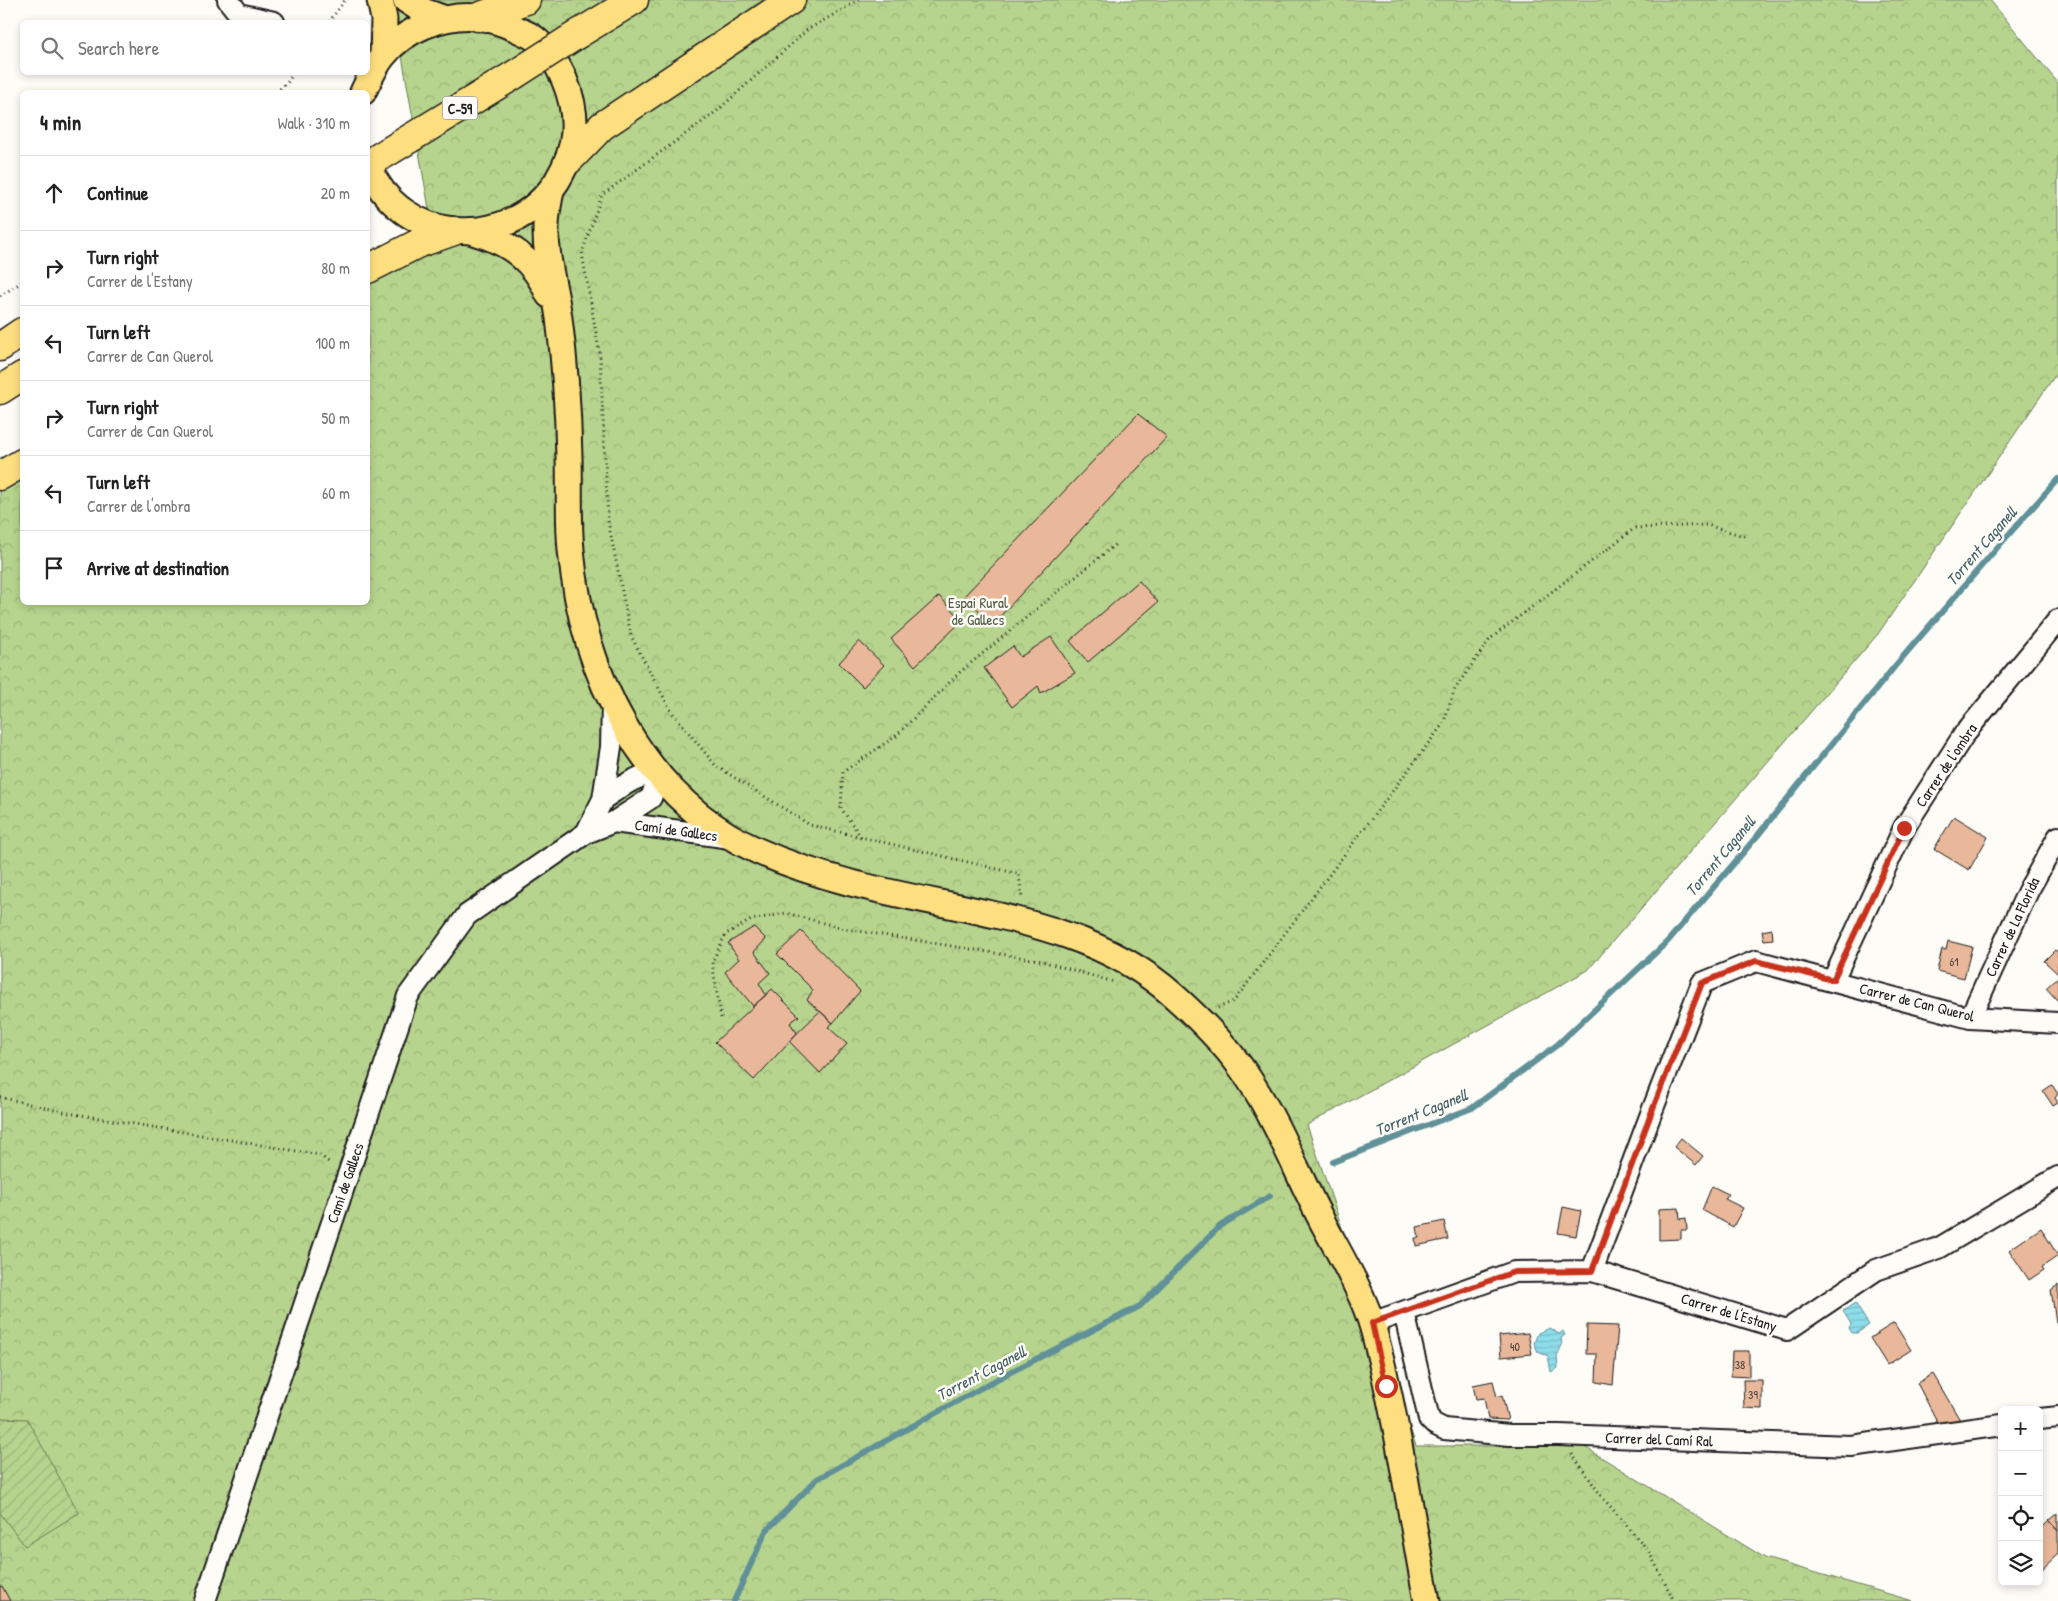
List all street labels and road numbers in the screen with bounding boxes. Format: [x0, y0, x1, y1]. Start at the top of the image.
road number: C-59 [442, 96, 478, 120]
street label: Carrer de l'ombra [1910, 719, 1982, 811]
street label: Camí de Gallecs [633, 814, 719, 846]
street label: Carrer de La Florida [1980, 874, 2044, 980]
street label: Carrer de Can Querol [1857, 978, 1977, 1026]
street label: Camí de Gallecs [321, 1140, 369, 1226]
street label: Carrer de l'Estany [1679, 1287, 1779, 1337]
street label: Carrer del Camí Ral [1605, 1427, 1713, 1451]

